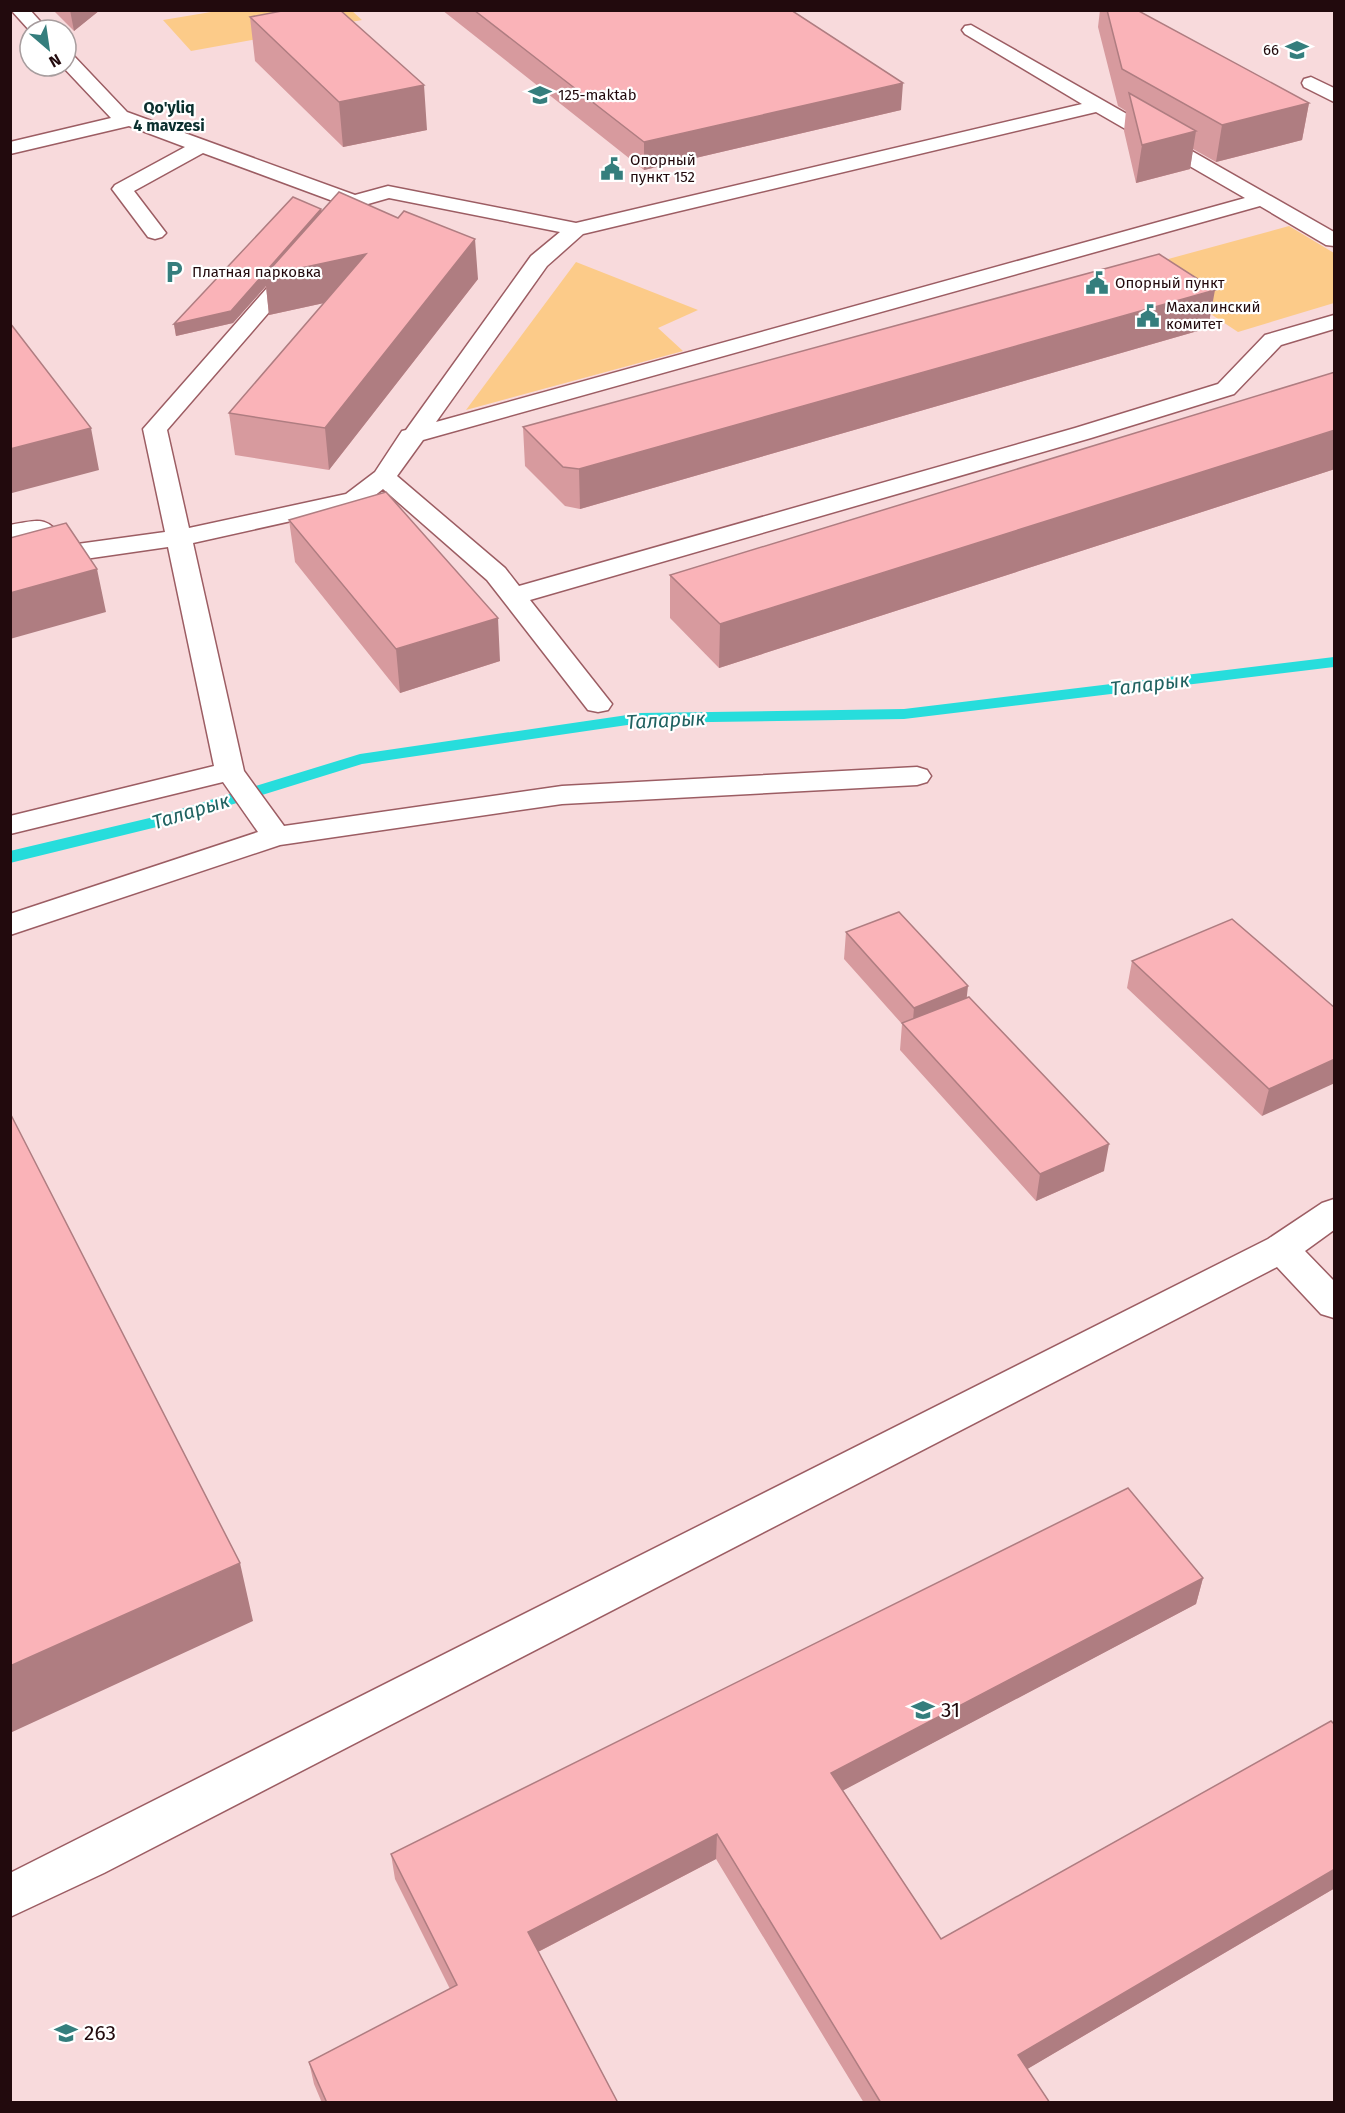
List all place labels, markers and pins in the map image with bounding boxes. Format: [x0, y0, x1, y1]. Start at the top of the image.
school or university icon: 66 [1284, 37, 1310, 63]
place label: 66 [1263, 41, 1279, 59]
school or university icon: 125-maktab [527, 82, 553, 108]
place label: 125-maktab [558, 86, 637, 104]
place label: Опорный пункт 152 [630, 151, 696, 186]
public building icon: Опорный пункт 152 [599, 156, 625, 182]
parking icon: Платная парковка [161, 259, 187, 285]
place label: Платная парковка [192, 263, 321, 281]
public building icon: Опорный пункт [1084, 270, 1110, 296]
place label: Опорный пункт [1115, 274, 1225, 292]
place label: Махалинский комитет [1166, 298, 1261, 333]
public building icon: Махалинский комитет [1135, 303, 1161, 329]
school or university icon: 31 [910, 1697, 936, 1723]
place label: 31 [941, 1697, 960, 1723]
school or university icon: 263 [53, 2020, 79, 2046]
place label: 263 [84, 2020, 116, 2046]

